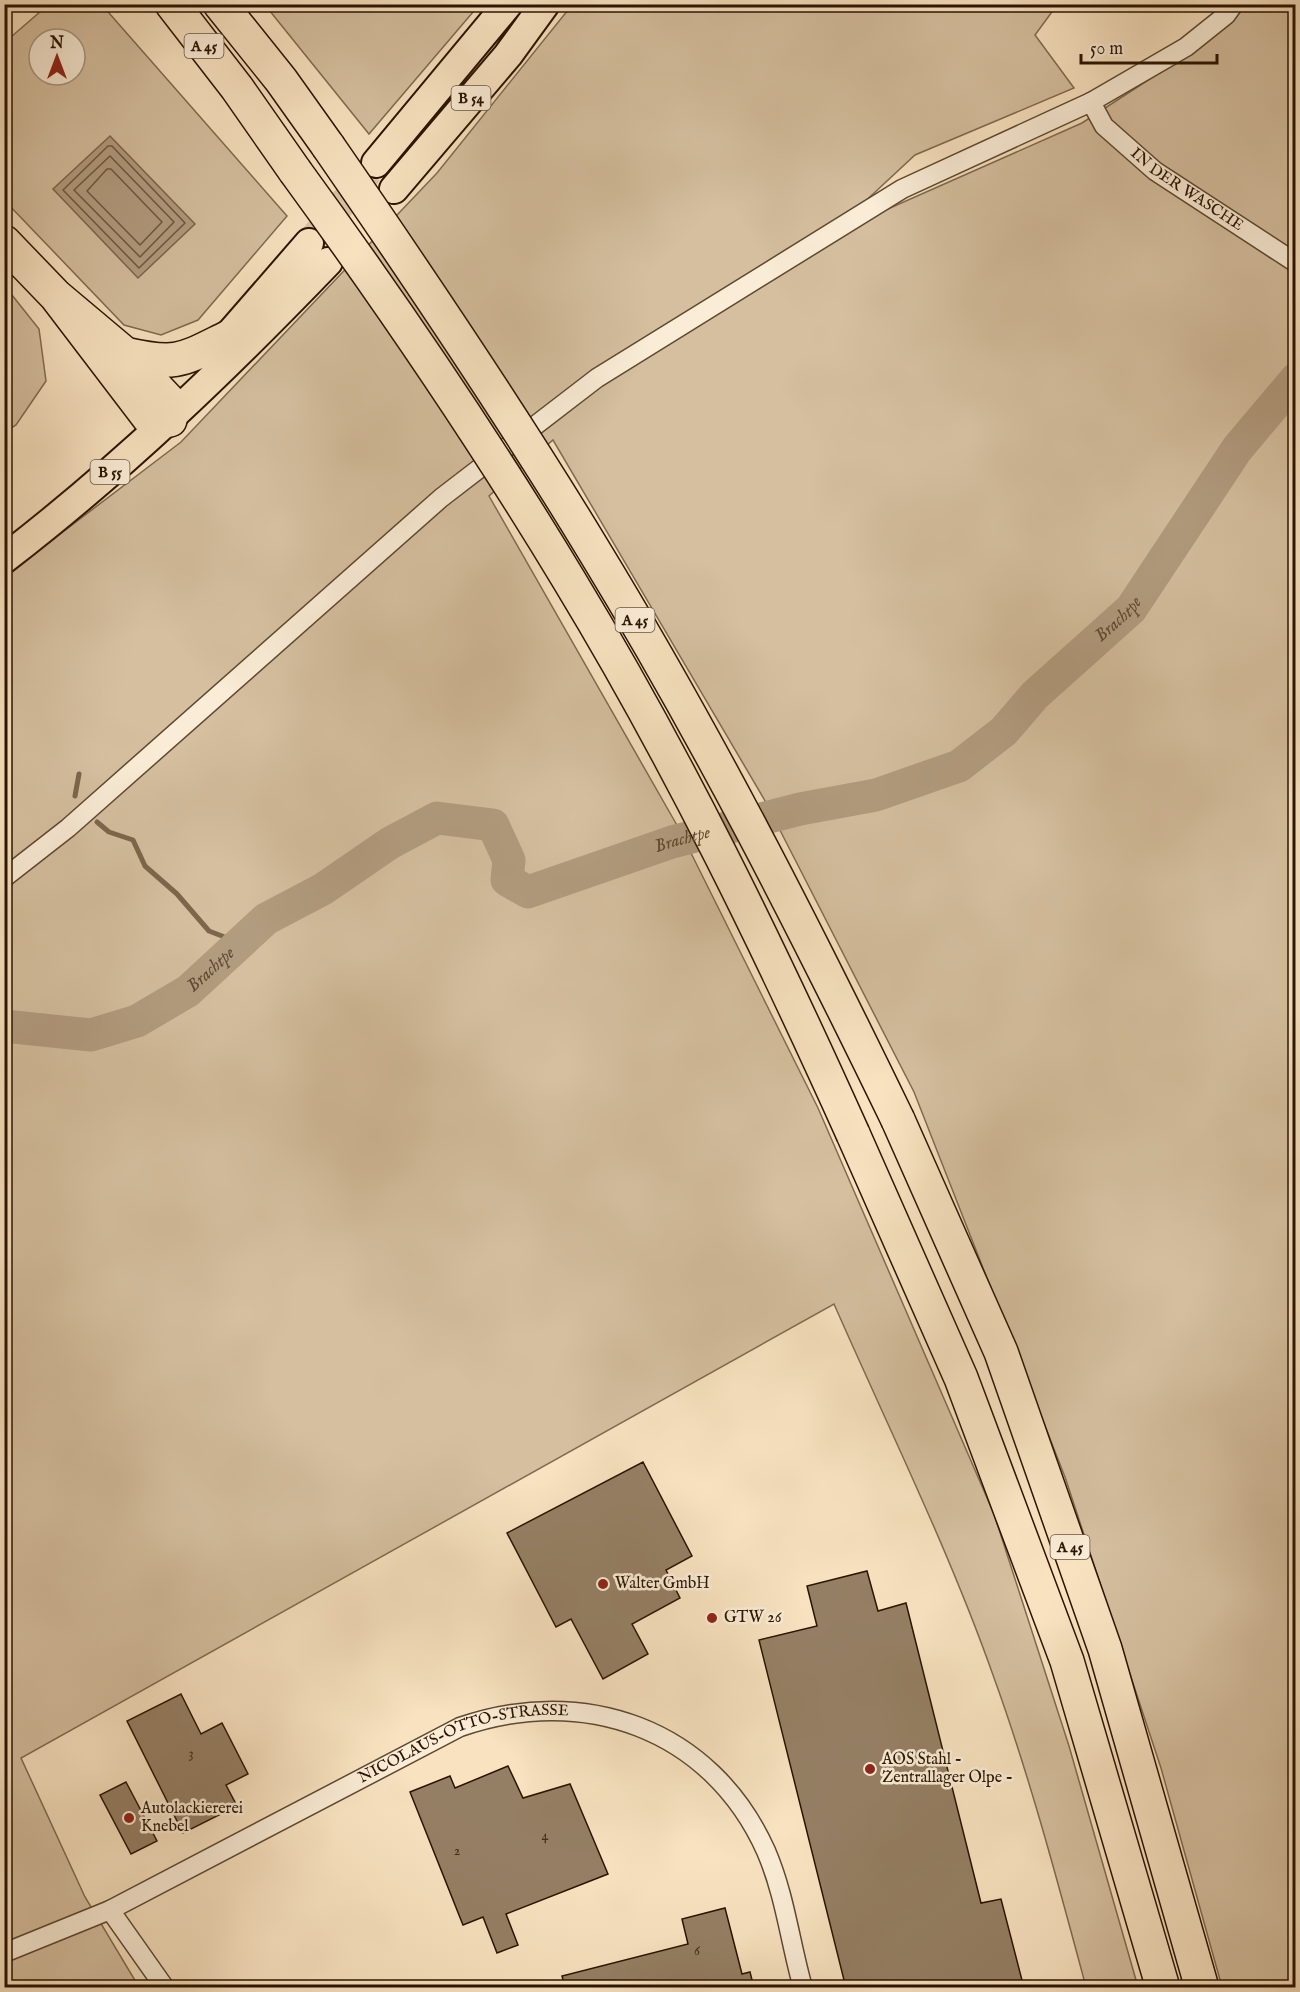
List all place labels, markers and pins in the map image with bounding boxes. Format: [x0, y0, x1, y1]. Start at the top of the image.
place label: Walter GmbH [615, 1574, 710, 1594]
marker: Walter GmbH [596, 1577, 610, 1591]
place label: GTW 26 [724, 1608, 782, 1628]
marker: GTW 26 [705, 1611, 719, 1625]
place label: AOS Stahl - Zentrallager Olpe - [881, 1750, 1013, 1788]
marker: AOS Stahl - Zentrallager Olpe - [863, 1762, 877, 1776]
place label: Autolackiererei Knebel [140, 1799, 243, 1837]
marker: Autolackiererei Knebel [122, 1811, 136, 1825]

